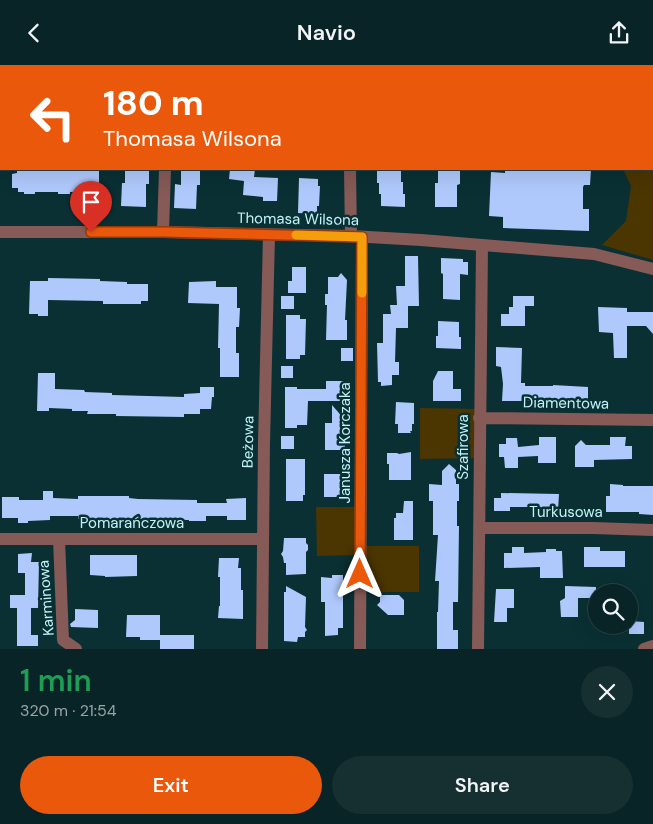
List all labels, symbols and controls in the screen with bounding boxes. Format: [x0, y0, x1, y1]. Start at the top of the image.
text: Navio [297, 18, 356, 47]
icon: back [20, 19, 48, 47]
icon: share [605, 19, 633, 47]
text: 180 m [103, 80, 204, 126]
icon: left [20, 85, 85, 150]
text: Thomasa Wilsona [103, 124, 282, 153]
pin [70, 181, 112, 232]
icon: arrive [77, 188, 105, 216]
street label: Thomasa Wilsona [237, 208, 359, 230]
street label: Janusza Korczaka [335, 382, 355, 504]
street label: Diamentowa [523, 392, 609, 414]
street label: Szafirowa [453, 414, 473, 480]
street label: Beżowa [238, 416, 258, 468]
street label: Turkusowa [529, 502, 603, 522]
street label: Pomarańczowa [80, 513, 184, 533]
position arrow [333, 547, 385, 599]
street label: Karminowa [33, 560, 59, 636]
map controls [588, 584, 638, 634]
button: search [588, 584, 638, 634]
text: 1 min [20, 661, 92, 700]
button: close [581, 666, 633, 718]
text: 320 m · 21:54 [20, 700, 117, 721]
button: Exit [20, 756, 322, 814]
button: Share [332, 756, 633, 814]

